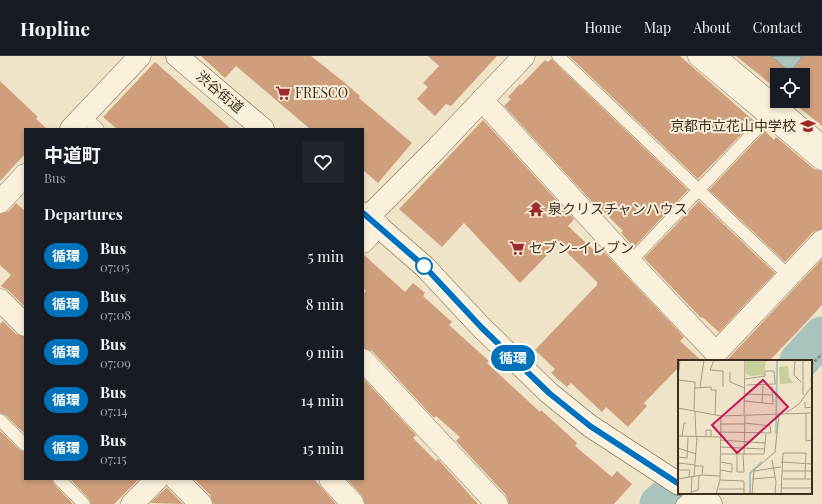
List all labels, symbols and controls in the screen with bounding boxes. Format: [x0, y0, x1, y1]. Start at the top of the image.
text: Hopline [20, 15, 90, 41]
text: Home [584, 18, 622, 37]
text: Map [644, 18, 671, 37]
text: About [693, 18, 731, 37]
text: Contact [753, 18, 802, 37]
street label: 渋谷街道 [193, 66, 248, 117]
map controls [770, 68, 810, 108]
button: locate [770, 68, 810, 108]
place label: FRESCO [295, 83, 348, 102]
supermarket icon: FRESCO [274, 84, 292, 102]
place label: 京都市立花山中学校 [670, 116, 796, 135]
school or university icon: 京都市立花山中学校 [799, 117, 817, 135]
text: 中道町 [44, 141, 101, 167]
button: heart [302, 141, 344, 183]
text: Bus [44, 169, 65, 186]
place label: 泉クリスチャンハウス [548, 199, 688, 218]
temple icon: 泉クリスチャンハウス [527, 200, 545, 218]
text: Departures [44, 204, 123, 224]
text: Bus [100, 238, 126, 258]
place label: セブン-イレブン [529, 238, 634, 257]
supermarket icon: セブン-イレブン [508, 239, 526, 257]
text: 循環 [52, 246, 80, 265]
text: 5 min [308, 246, 344, 266]
unlabelled marker [415, 257, 433, 275]
text: 07:05 [100, 258, 130, 275]
text: Bus [100, 286, 126, 306]
text: 循環 [52, 294, 80, 313]
text: 8 min [306, 294, 344, 314]
text: 07:08 [100, 306, 131, 323]
text: Bus [100, 334, 126, 354]
text: 循環 [52, 342, 80, 361]
text: 9 min [306, 342, 344, 362]
line badge: 循環 [495, 345, 531, 371]
text: 循環 [499, 348, 527, 367]
text: 07:09 [100, 354, 131, 371]
inset map [678, 360, 812, 494]
text: Bus [100, 382, 126, 402]
text: 循環 [52, 390, 80, 409]
text: 14 min [301, 390, 344, 410]
text: 07:14 [100, 402, 128, 419]
text: Bus [100, 430, 126, 450]
text: 循環 [52, 438, 80, 457]
text: 15 min [302, 438, 344, 458]
text: 07:15 [100, 450, 127, 467]

